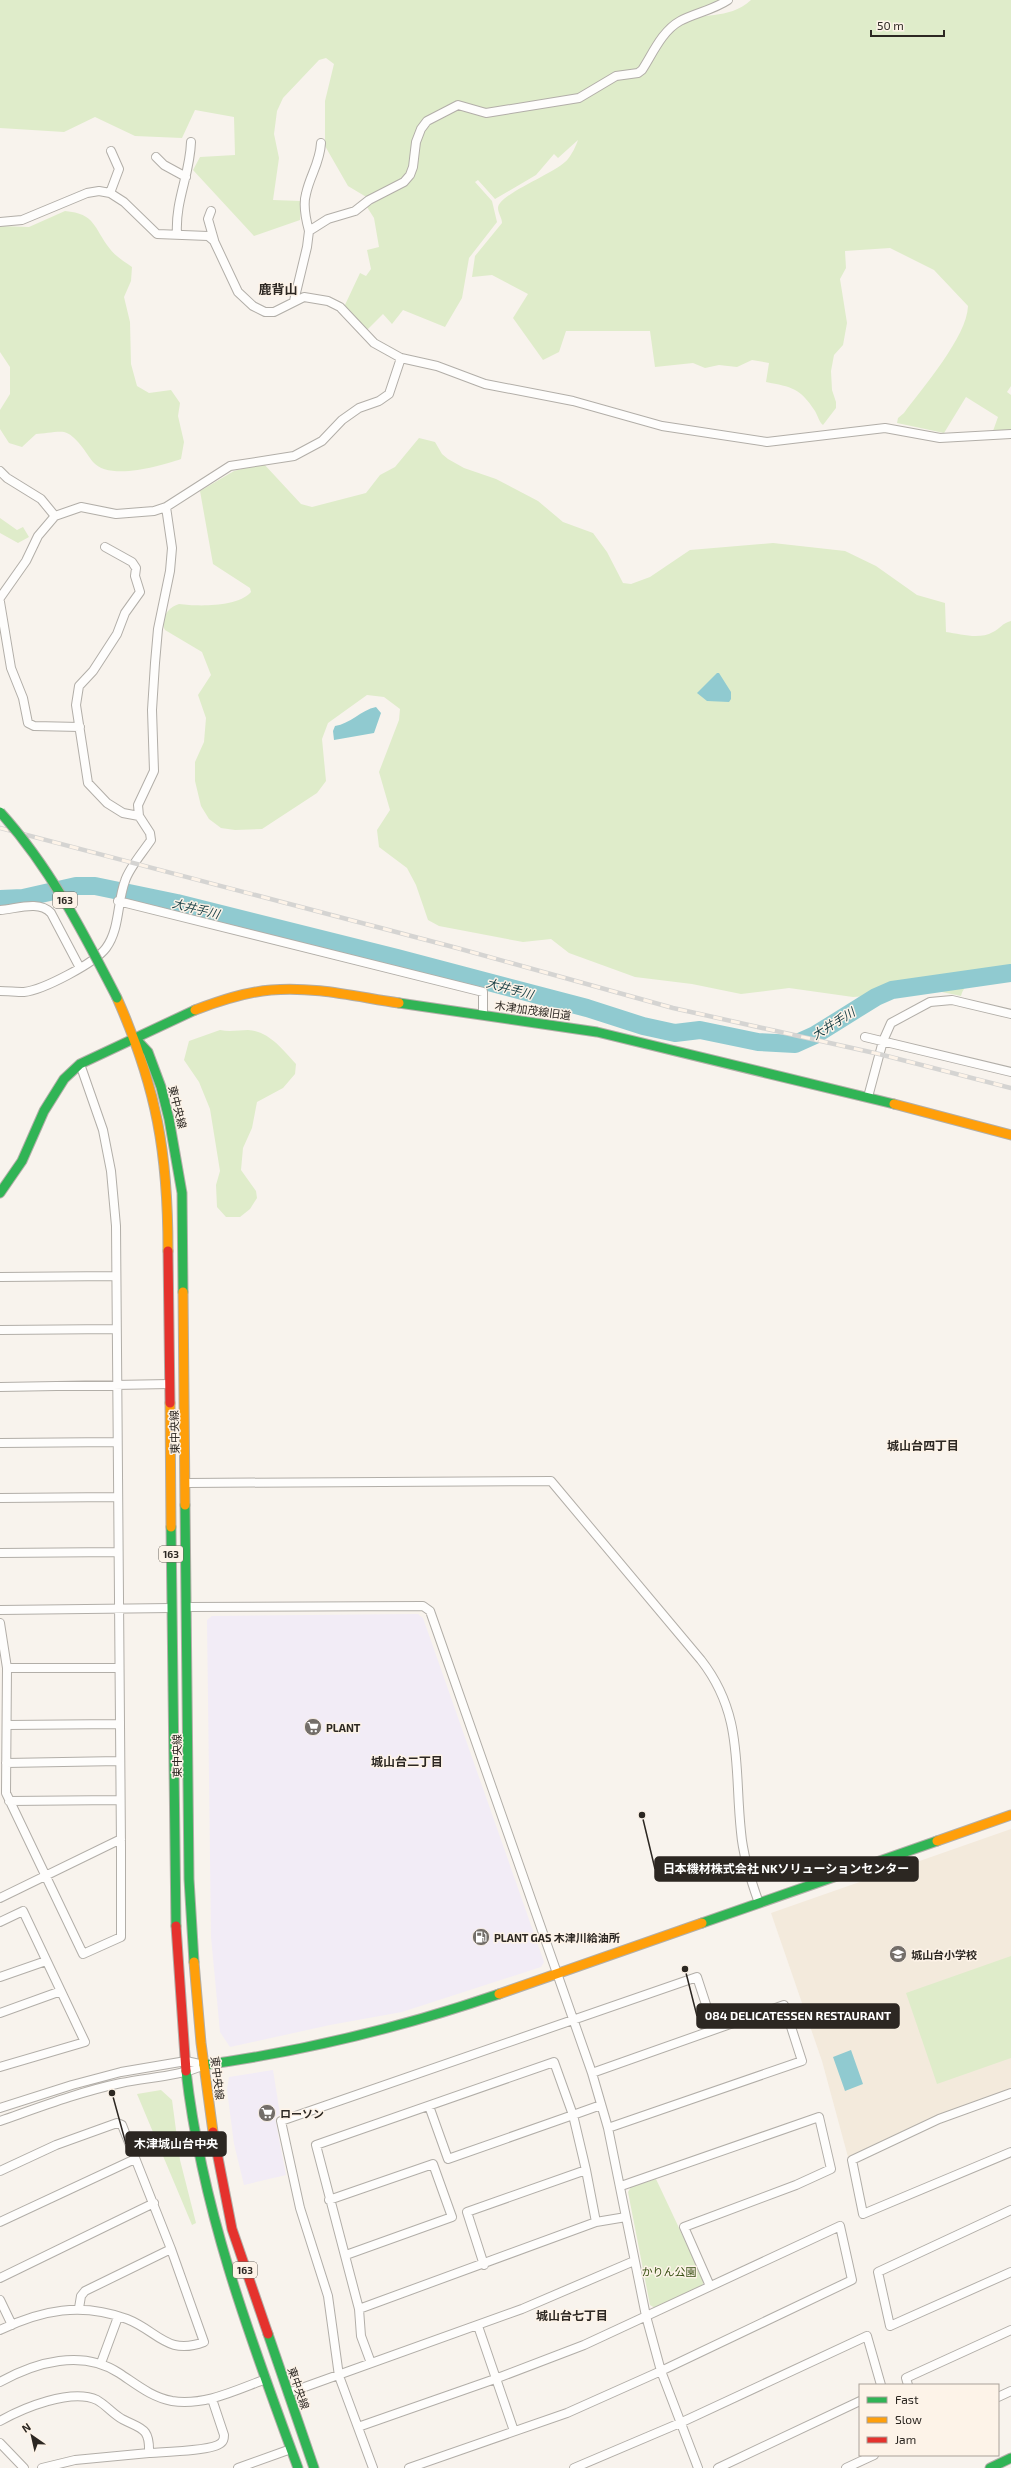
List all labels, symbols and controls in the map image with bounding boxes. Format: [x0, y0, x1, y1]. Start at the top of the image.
scale bar [871, 12, 944, 38]
text: 50 m [877, 18, 904, 32]
district label: 鹿背山 [258, 281, 298, 297]
road number: 163 [53, 892, 77, 908]
water label: 大井手川 [171, 895, 223, 921]
water label: 大井手川 [485, 975, 537, 1001]
street label: 木津加茂線旧道 [494, 998, 572, 1022]
water label: 大井手川 [809, 1003, 859, 1042]
street label: 東中央線 [166, 1084, 190, 1130]
street label: 東中央線 [167, 1410, 181, 1454]
district label: 城山台四丁目 [887, 1438, 959, 1452]
road number: 163 [159, 1546, 183, 1562]
supermarket icon: PLANT [303, 1717, 323, 1737]
place label: PLANT [326, 1721, 361, 1734]
street label: 東中央線 [170, 1734, 183, 1778]
district label: 城山台二丁目 [371, 1754, 443, 1768]
callout: 日本機材株式会社 NKソリューションセンター [655, 1857, 918, 1881]
text: 日本機材株式会社 NKソリューションセンター [663, 1861, 909, 1875]
fuel station icon: PLANT GAS 木津川給油所 [471, 1927, 491, 1947]
place label: PLANT GAS 木津川給油所 [494, 1931, 620, 1944]
school or university icon: 城山台小学校 [888, 1944, 908, 1964]
place label: 城山台小学校 [911, 1948, 977, 1961]
callout: 084 DELICATESSEN RESTAURANT [697, 2004, 899, 2028]
text: 084 DELICATESSEN RESTAURANT [705, 2008, 892, 2022]
street label: 東中央線 [209, 2055, 227, 2101]
supermarket icon: ローソン [257, 2103, 277, 2123]
place label: ローソン [280, 2107, 324, 2120]
callout: 木津城山台中央 [126, 2132, 226, 2156]
text: 木津城山台中央 [134, 2136, 218, 2150]
road number: 163 [233, 2262, 257, 2278]
park label: かりん公園 [642, 2265, 697, 2278]
district label: 城山台七丁目 [536, 2308, 608, 2322]
street label: 東中央線 [286, 2365, 312, 2411]
legend [859, 2384, 999, 2456]
text: Fast [895, 2392, 919, 2406]
text: Slow [895, 2412, 922, 2426]
north arrow [12, 2416, 52, 2456]
text: N [19, 2420, 33, 2435]
text: Jam [895, 2432, 916, 2446]

